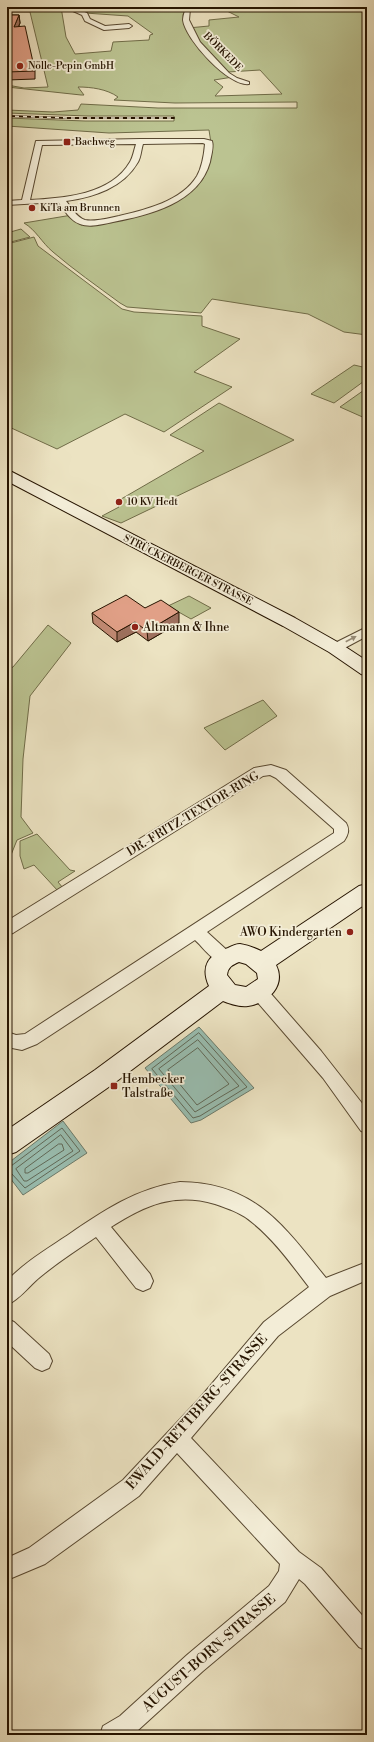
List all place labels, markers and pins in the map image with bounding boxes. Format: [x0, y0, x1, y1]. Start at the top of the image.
place label: Nölle-Pepin GmbH [28, 60, 114, 72]
marker: Nölle-Pepin GmbH [15, 61, 25, 71]
place label: Bachweg [74, 136, 116, 148]
marker: Bachweg [62, 137, 72, 147]
place label: KiTa am Brunnen [40, 202, 120, 214]
marker: KiTa am Brunnen [27, 203, 37, 213]
place label: 10 KV Hedt [127, 496, 178, 508]
marker: 10 KV Hedt [114, 497, 124, 507]
place label: Altmann & Ihne [142, 620, 229, 635]
marker: Altmann & Ihne [130, 622, 140, 632]
place label: AWO Kindergarten [239, 925, 342, 940]
marker: AWO Kindergarten [345, 927, 355, 937]
place label: Hembecker Talstraße [122, 1072, 185, 1101]
marker: Hembecker Talstraße [109, 1081, 119, 1091]

